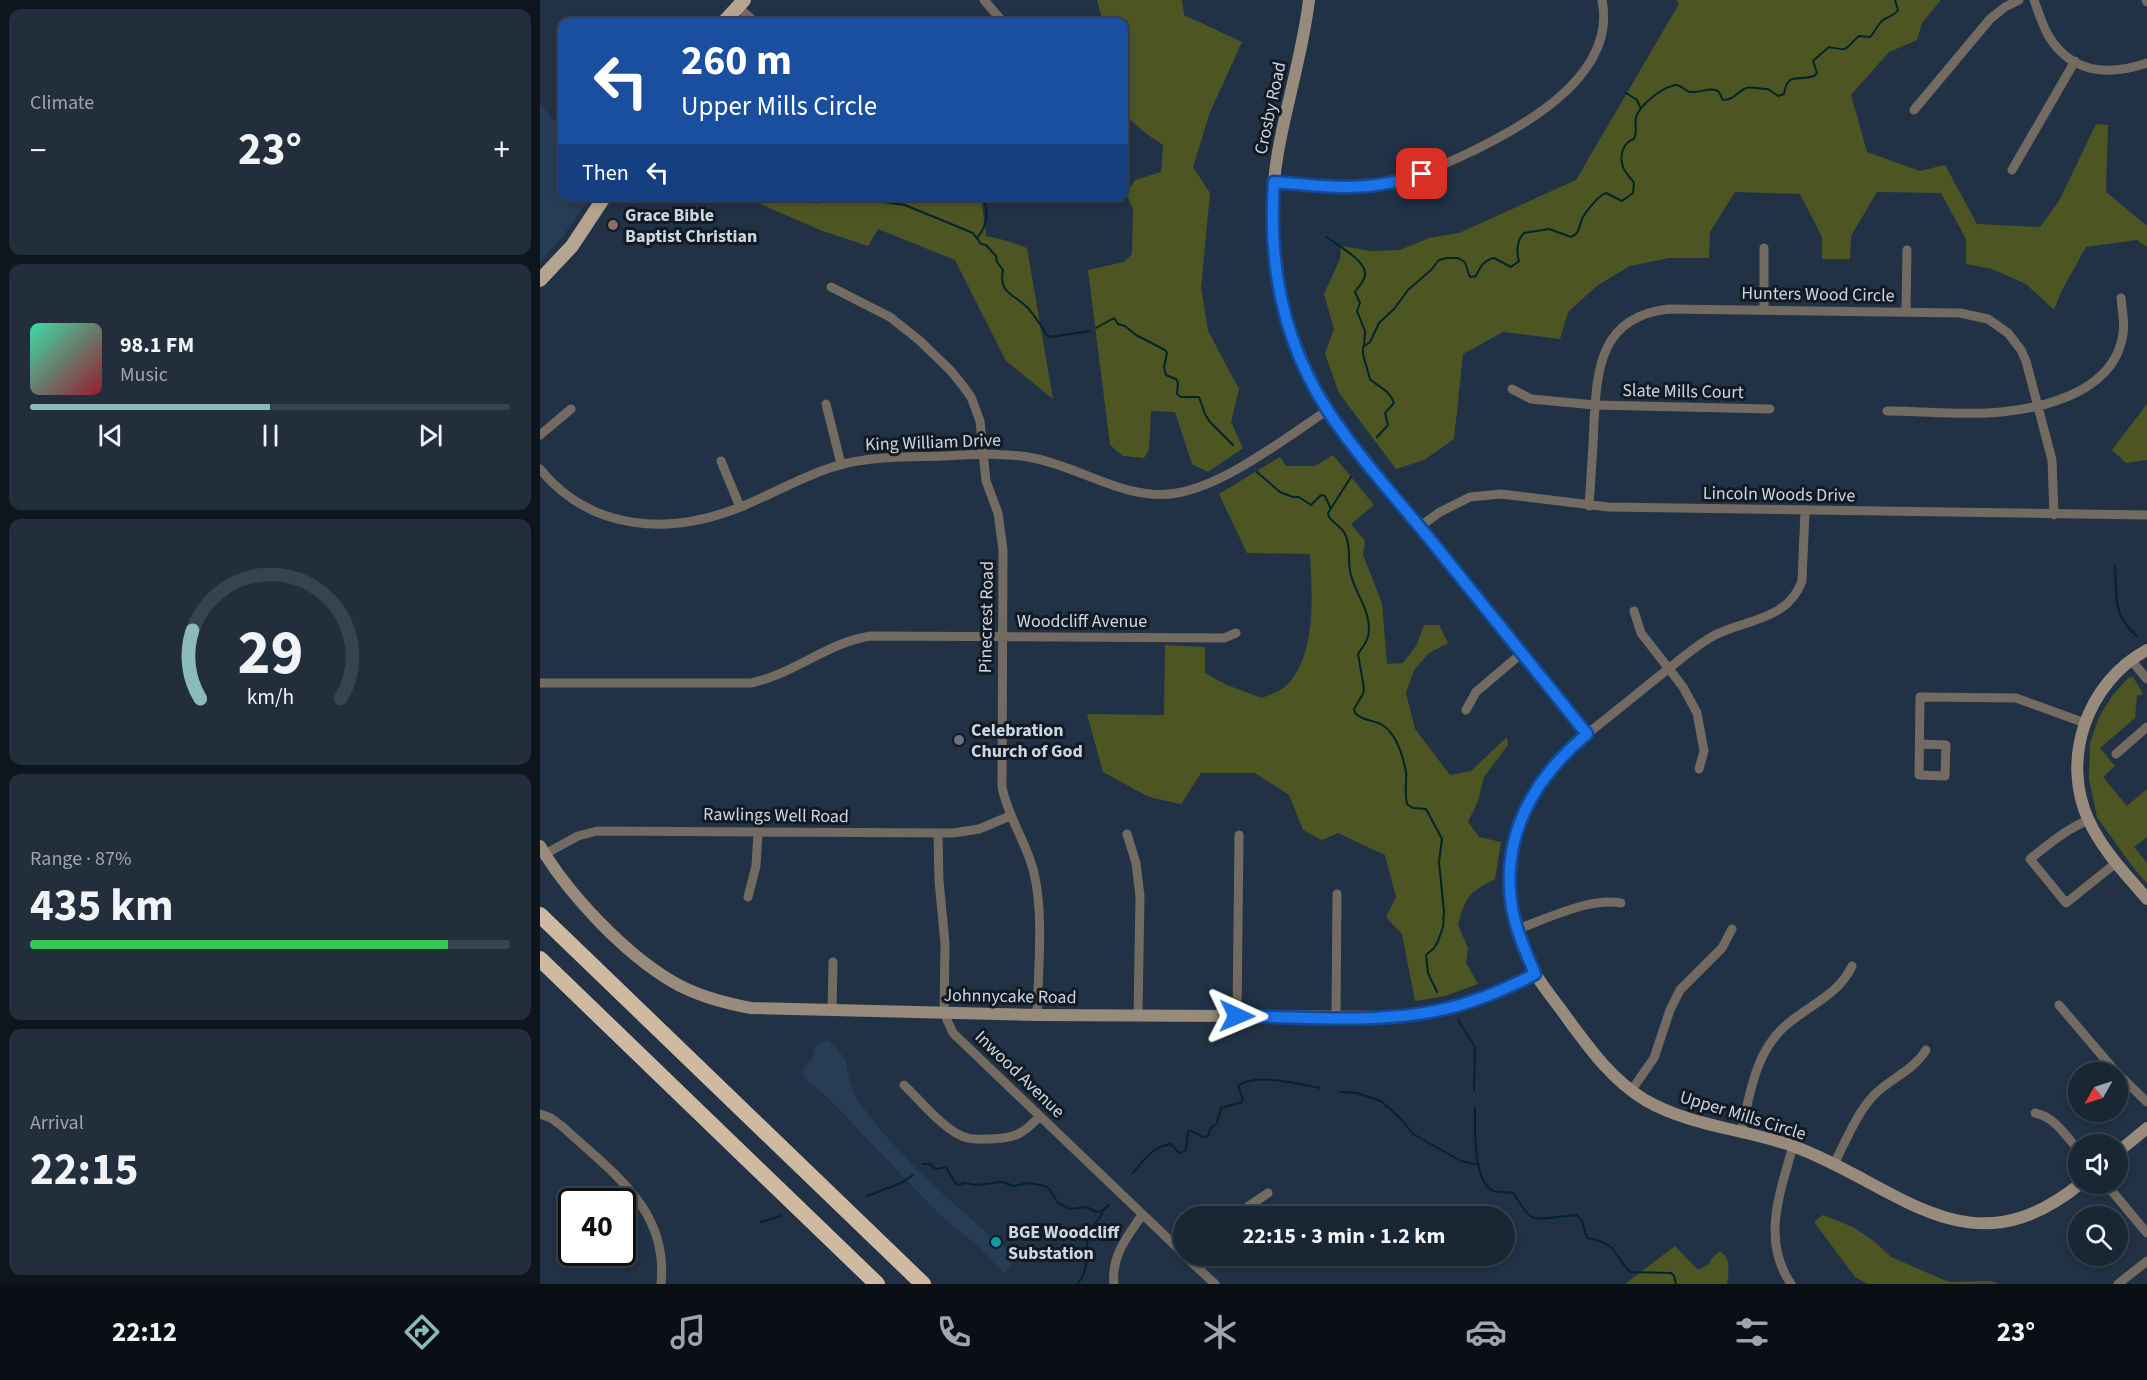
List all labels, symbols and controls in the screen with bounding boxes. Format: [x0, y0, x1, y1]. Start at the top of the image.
text: 260 m [681, 31, 792, 91]
icon: left [582, 42, 660, 120]
street label: Crosby Road [1248, 59, 1293, 157]
text: Upper Mills Circle [681, 87, 877, 126]
text: Climate [30, 89, 94, 117]
text: 23° [238, 118, 302, 182]
text: − [30, 127, 46, 174]
text: + [494, 127, 510, 174]
pin [1396, 148, 1447, 199]
icon: left [641, 156, 674, 189]
text: Then [582, 157, 629, 189]
icon: arrive [1405, 157, 1438, 190]
place label: Grace Bible Baptist Christian [625, 203, 757, 249]
marker: Grace Bible Baptist Christian [606, 218, 620, 232]
street label: Hunters Wood Circle [1741, 281, 1895, 308]
text: 98.1 FM [120, 329, 194, 361]
text: Music [120, 361, 168, 389]
street label: Slate Mills Court [1622, 378, 1744, 405]
icon: previous [94, 419, 127, 452]
icon: pause [254, 419, 287, 452]
icon: next [414, 419, 447, 452]
street label: King William Drive [865, 428, 1002, 457]
street label: Lincoln Woods Drive [1703, 481, 1855, 508]
street label: Pinecrest Road [973, 561, 1000, 673]
text: 29 [237, 609, 303, 698]
street label: Woodcliff Avenue [1017, 609, 1147, 634]
text: km/h [246, 682, 294, 713]
place label: Celebration Church of God [971, 718, 1083, 764]
marker: Celebration Church of God [952, 733, 966, 747]
street label: Rawlings Well Road [703, 802, 849, 829]
text: Range · 87% [30, 845, 131, 873]
text: 435 km [30, 874, 174, 938]
street label: Johnnycake Road [943, 983, 1077, 1010]
position arrow [1205, 984, 1269, 1048]
street label: Inwood Avenue [969, 1025, 1070, 1124]
north arrow [2068, 1062, 2128, 1122]
map controls [2068, 1062, 2128, 1266]
street label: Upper Mills Circle [1677, 1084, 1809, 1147]
text: Arrival [30, 1109, 84, 1137]
button: sound [2068, 1134, 2128, 1194]
text: 22:15 [30, 1138, 139, 1202]
speed limit sign: 40 [558, 1188, 636, 1266]
button: search [2068, 1206, 2128, 1266]
place label: BGE Woodcliff Substation [1008, 1220, 1120, 1266]
text: 22:15 · 3 min · 1.2 km [1243, 1220, 1445, 1252]
marker: BGE Woodcliff Substation [989, 1235, 1003, 1249]
icon: directions [401, 1311, 443, 1353]
icon: music [667, 1311, 709, 1353]
icon: phone [933, 1311, 975, 1353]
icon: climate [1199, 1311, 1241, 1353]
icon: car [1465, 1311, 1507, 1353]
icon: filters [1731, 1311, 1773, 1353]
text: 22:12 [112, 1313, 177, 1352]
text: 23° [1997, 1313, 2035, 1352]

